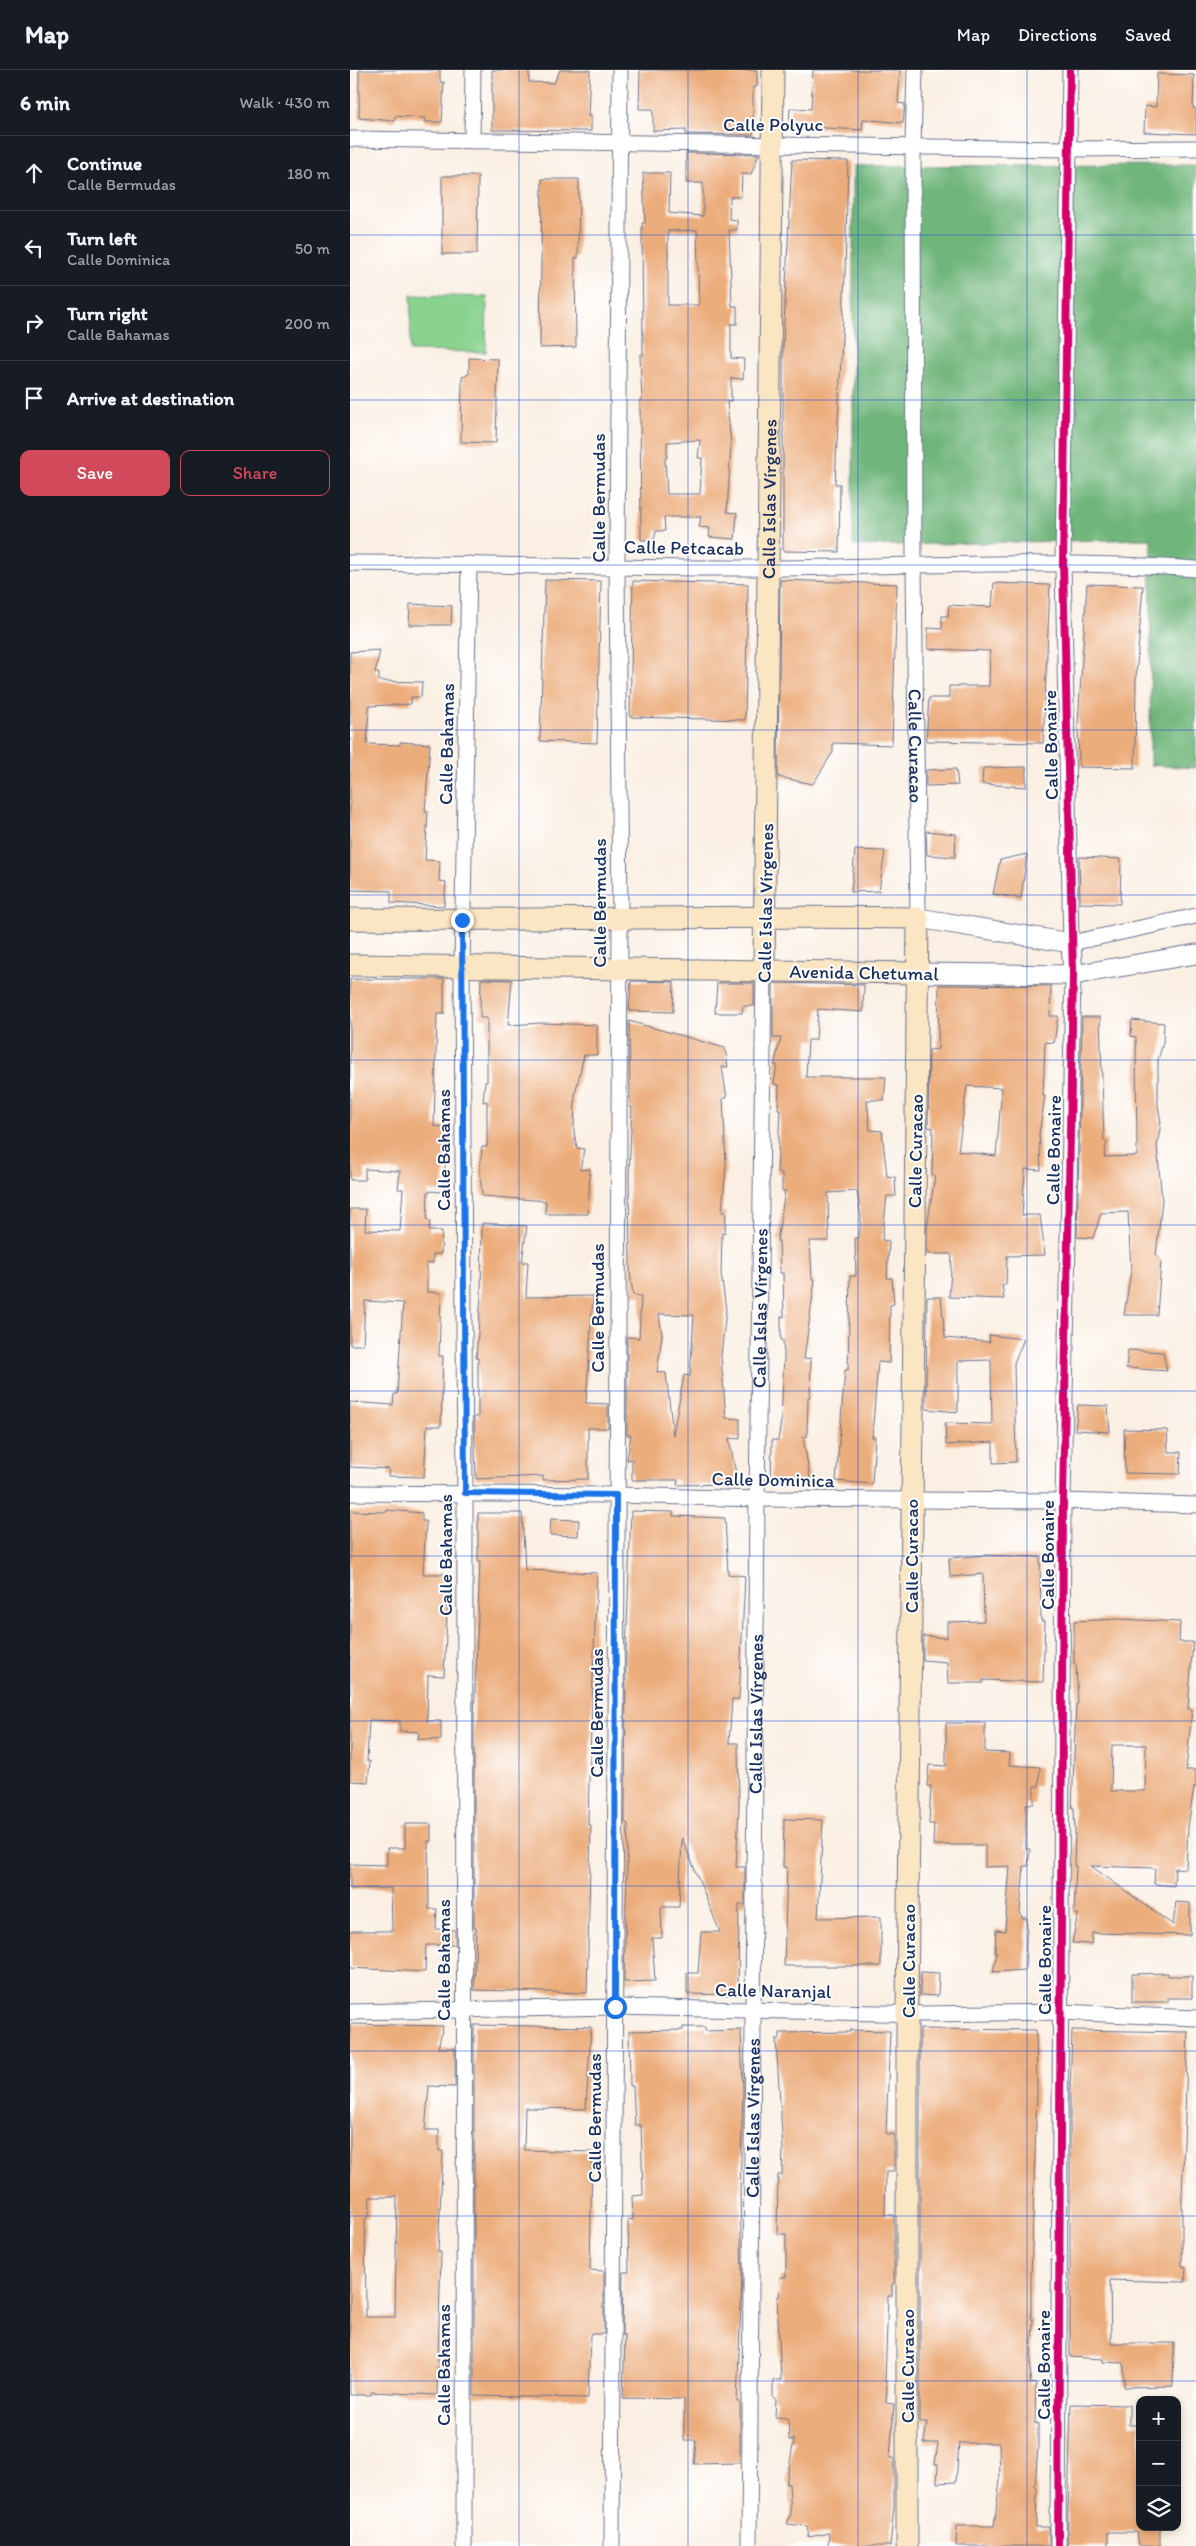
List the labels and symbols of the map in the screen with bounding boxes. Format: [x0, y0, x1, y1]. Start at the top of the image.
street label: Calle Polyuc [723, 113, 823, 136]
street label: Calle Islas Vírgenes [757, 419, 782, 579]
street label: Calle Bermudas [587, 433, 610, 563]
street label: Calle Petcacab [624, 535, 744, 560]
street label: Calle Bahamas [434, 683, 459, 805]
street label: Calle Curacao [903, 689, 928, 803]
street label: Calle Bonaire [1038, 690, 1063, 800]
street label: Calle Islas Vírgenes [753, 823, 778, 983]
street label: Calle Bermudas [588, 838, 611, 968]
route end [451, 909, 474, 932]
street label: Avenida Chetumal [789, 960, 940, 985]
street label: Calle Bahamas [432, 1089, 455, 1211]
street label: Calle Curacao [903, 1094, 928, 1208]
street label: Calle Bonaire [1041, 1095, 1066, 1205]
street label: Calle Islas Vírgenes [747, 1228, 773, 1388]
street label: Calle Bermudas [586, 1243, 609, 1373]
street label: Calle Dominica [711, 1467, 835, 1492]
street label: Calle Bahamas [434, 1494, 457, 1616]
street label: Calle Curacao [900, 1499, 923, 1613]
street label: Calle Bonaire [1036, 1500, 1059, 1610]
street label: Calle Islas Vírgenes [744, 1634, 768, 1794]
street label: Calle Bermudas [585, 1648, 608, 1778]
street label: Calle Bahamas [432, 1899, 455, 2021]
street label: Calle Curacao [897, 1904, 920, 2018]
street label: Calle Bonaire [1033, 1905, 1056, 2015]
street label: Calle Naranjal [715, 1978, 832, 2003]
route start [604, 1996, 627, 2019]
street label: Calle Islas Vírgenes [741, 2038, 765, 2198]
street label: Calle Bermudas [583, 2053, 606, 2183]
street label: Calle Bahamas [432, 2304, 455, 2426]
street label: Calle Curacao [896, 2309, 919, 2423]
street label: Calle Bonaire [1032, 2310, 1055, 2420]

